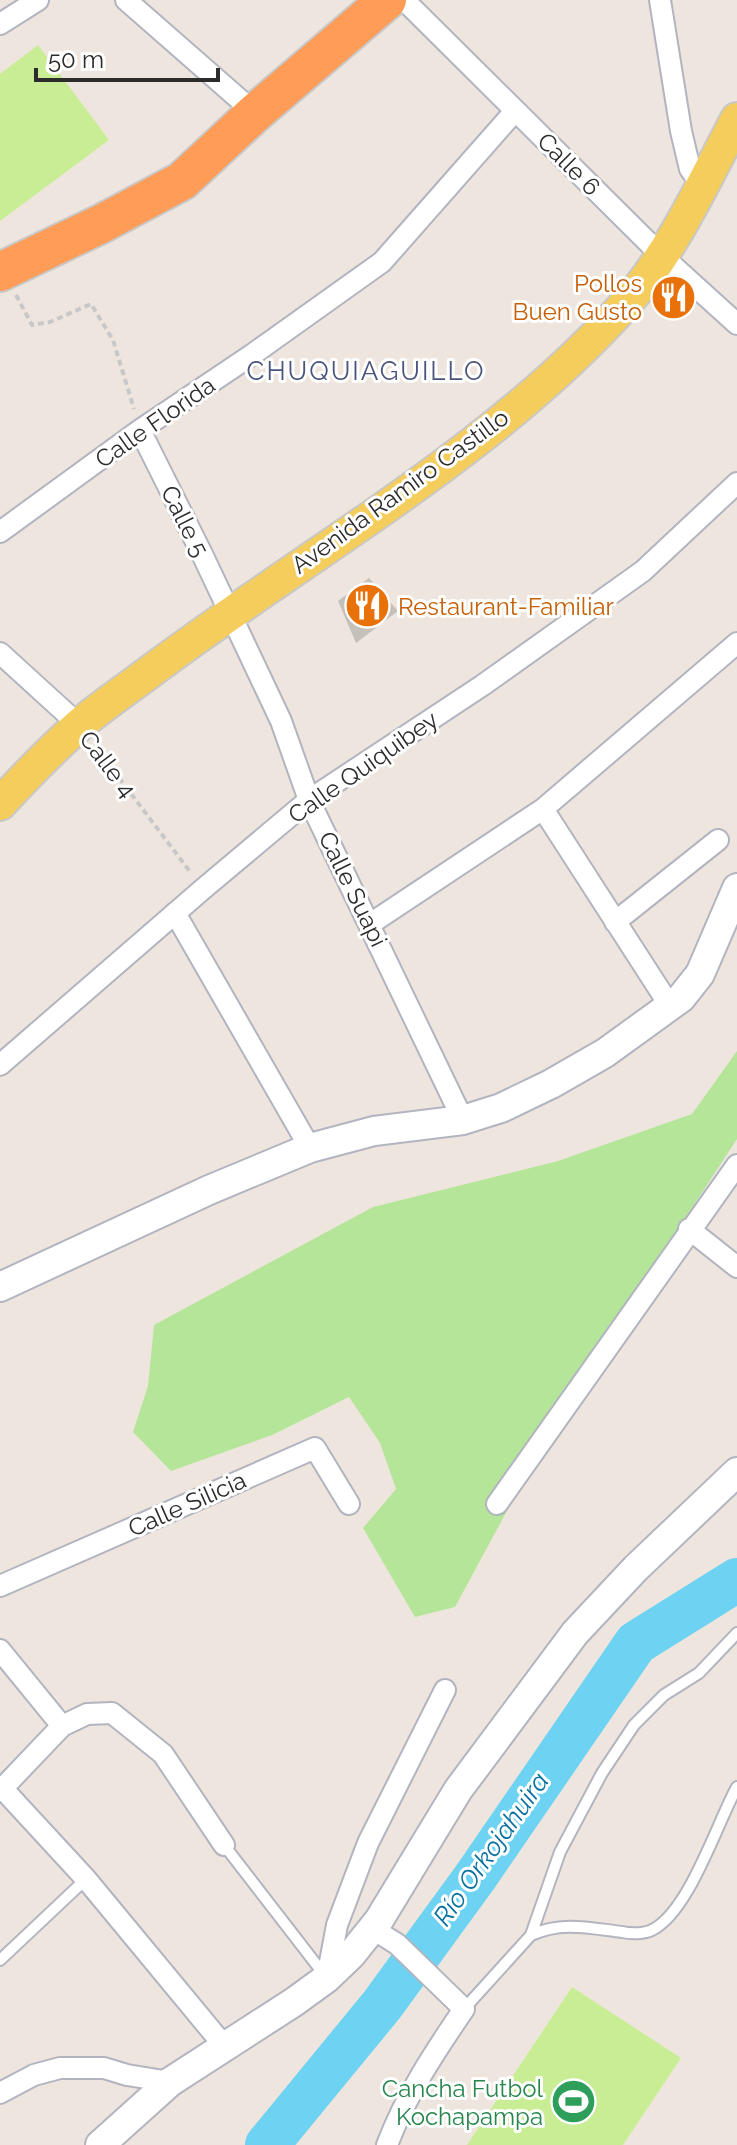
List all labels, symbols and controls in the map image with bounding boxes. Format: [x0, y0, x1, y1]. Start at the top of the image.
scale bar [36, 32, 218, 82]
text: 50 m [48, 45, 104, 74]
street label: Calle 6 [531, 126, 607, 202]
place label: Pollos Buen Gusto [512, 269, 642, 326]
restaurant icon: Pollos Buen Gusto [649, 273, 697, 321]
district label: CHUQUIAGUILLO [247, 356, 485, 386]
street label: Calle Florida [90, 370, 220, 474]
street label: Avenida Ramiro Castillo [286, 402, 514, 580]
street label: Calle 5 [155, 481, 215, 561]
restaurant icon: Restaurant-Familiar [343, 582, 391, 630]
place label: Restaurant-Familiar [398, 592, 615, 621]
street label: Calle Quiquibey [283, 705, 443, 829]
street label: Calle 4 [74, 725, 142, 803]
street label: Calle Suapi [313, 827, 393, 951]
street label: Calle Silicia [124, 1465, 250, 1543]
water label: Río Orkojahuira [427, 1767, 555, 1931]
place label: Cancha Futbol Kochapampa [382, 2074, 543, 2131]
sports icon: Cancha Futbol Kochapampa [550, 2078, 598, 2126]

